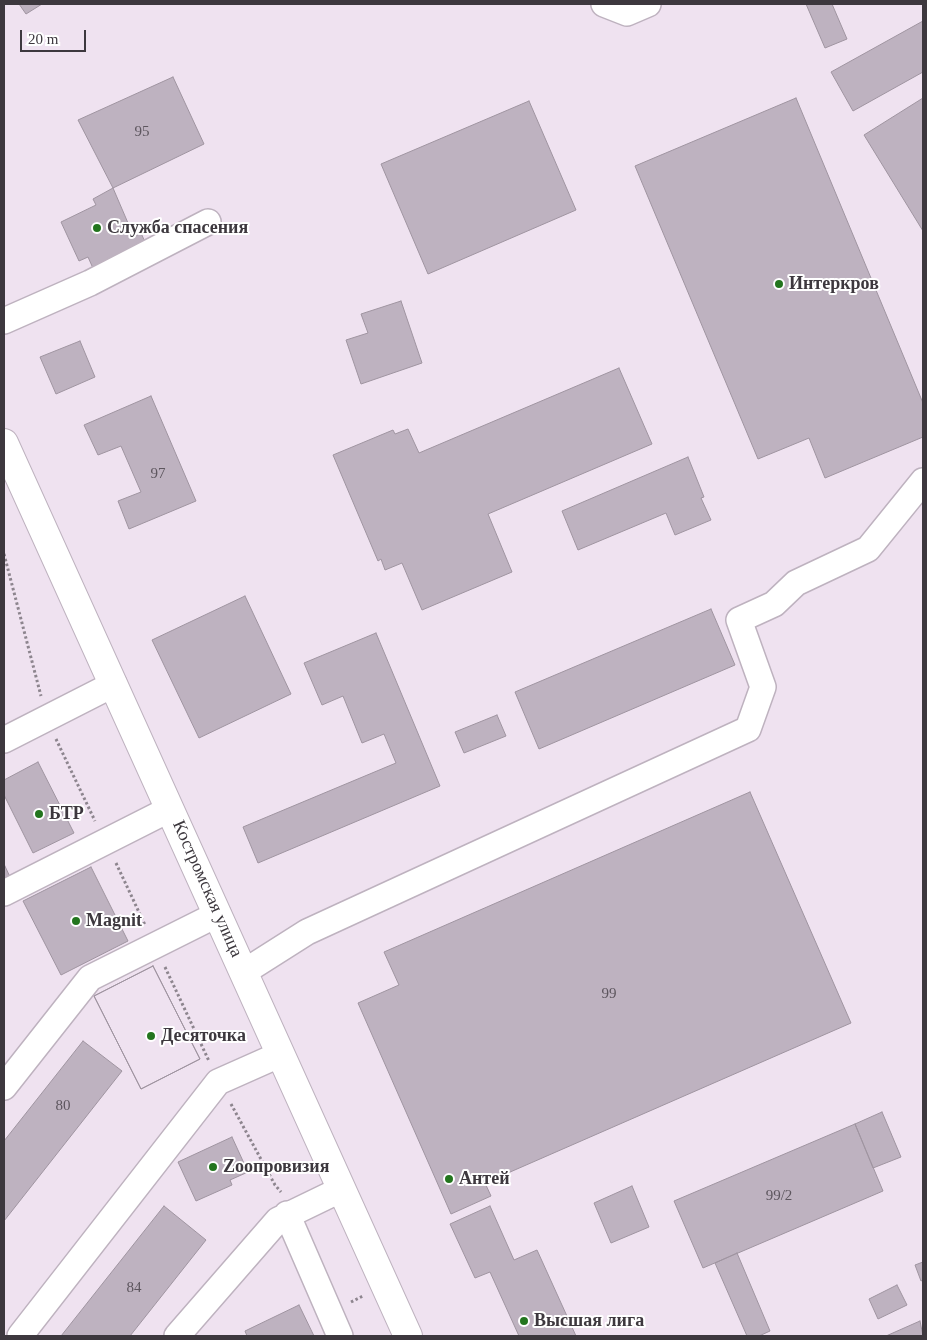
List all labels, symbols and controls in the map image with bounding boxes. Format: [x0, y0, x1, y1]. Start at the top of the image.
scale bar [22, 20, 89, 52]
text: 20 m [28, 31, 58, 47]
house number: 95 [134, 123, 150, 141]
place label: Служба спасения [107, 217, 248, 239]
marker: Служба спасения [91, 222, 103, 234]
place label: Интеркров [789, 273, 879, 295]
marker: Интеркров [773, 278, 785, 290]
house number: 97 [150, 465, 166, 483]
place label: БТР [49, 803, 84, 825]
marker: БТР [33, 808, 45, 820]
street label: Костромская улица [167, 817, 247, 961]
place label: Magnit [86, 910, 142, 932]
marker: Magnit [70, 915, 82, 927]
house number: 99 [602, 985, 616, 1003]
place label: Десяточка [161, 1025, 246, 1047]
marker: Десяточка [145, 1030, 157, 1042]
house number: 80 [56, 1097, 70, 1115]
place label: Zоопровизия [223, 1156, 329, 1178]
marker: Zоопровизия [207, 1161, 219, 1173]
place label: Антей [459, 1168, 510, 1190]
marker: Антей [443, 1173, 455, 1185]
house number: 99/2 [766, 1187, 792, 1205]
house number: 84 [126, 1279, 142, 1297]
place label: Высшая лига [534, 1310, 644, 1332]
marker: Высшая лига [518, 1315, 530, 1327]

